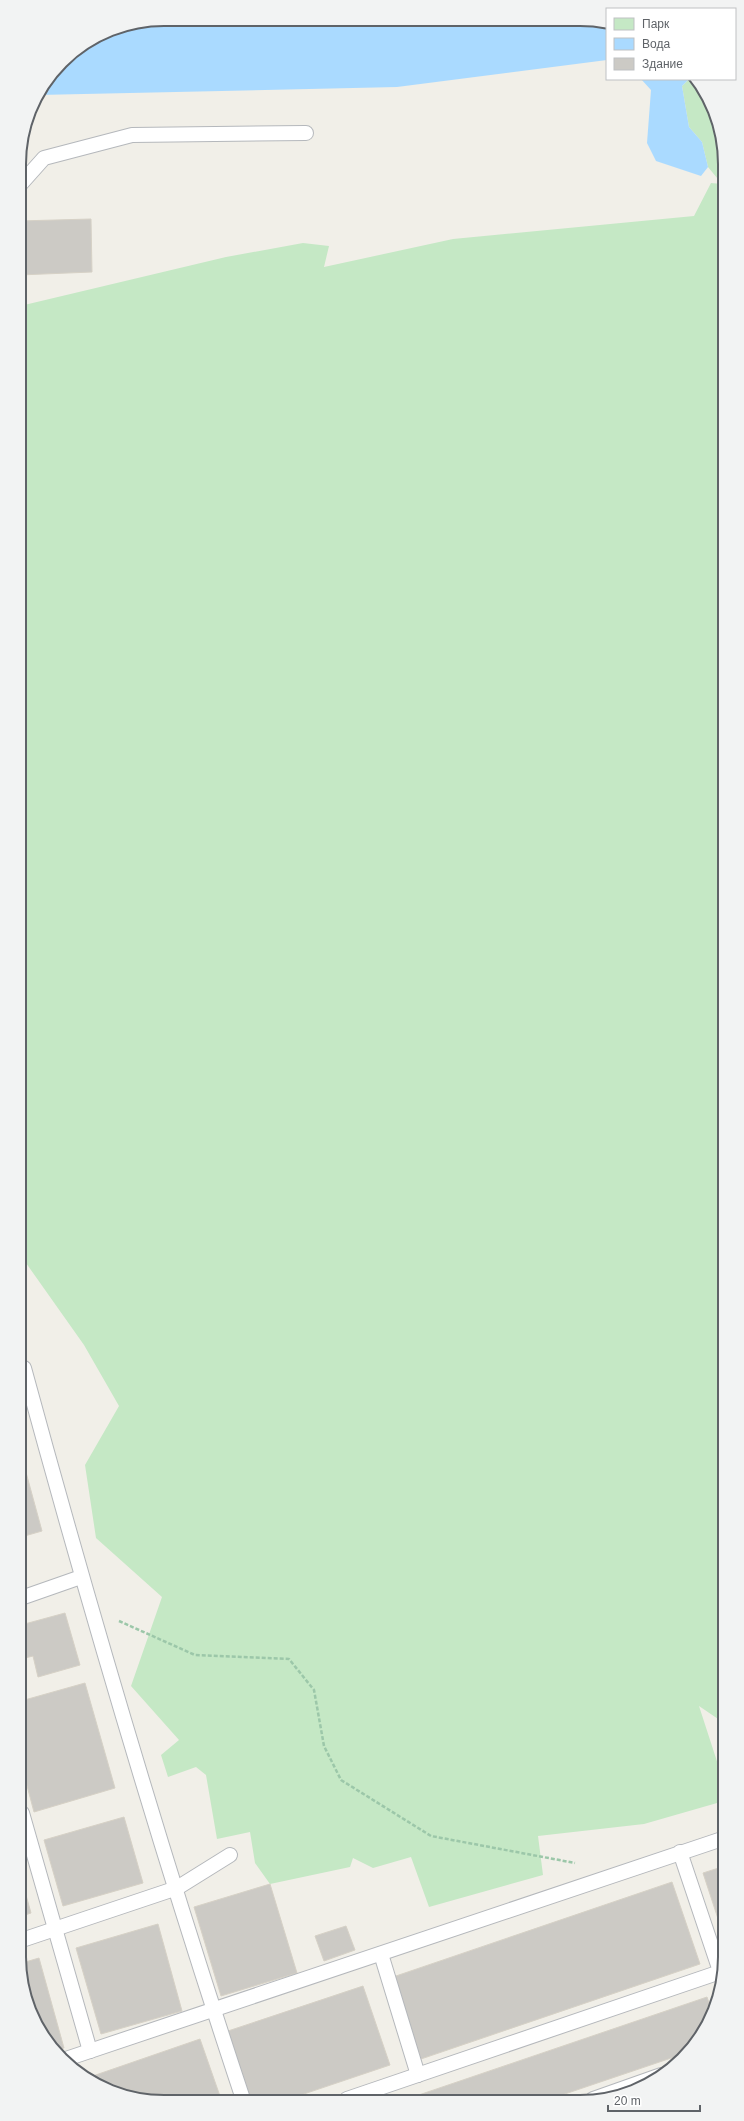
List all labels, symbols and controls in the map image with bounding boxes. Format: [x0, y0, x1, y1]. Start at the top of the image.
legend [606, 8, 736, 80]
text: Парк [642, 17, 670, 31]
text: Вода [642, 37, 670, 51]
text: Здание [642, 57, 683, 71]
scale bar [608, 2087, 700, 2113]
text: 20 m [614, 2094, 641, 2108]

